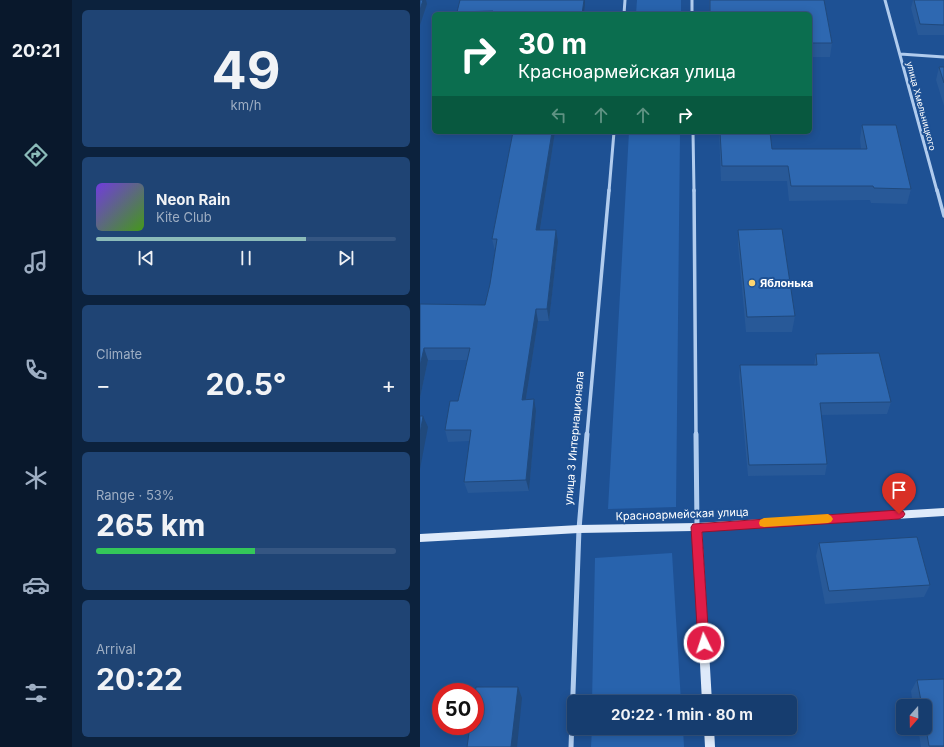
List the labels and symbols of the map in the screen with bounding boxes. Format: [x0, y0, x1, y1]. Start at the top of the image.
street label: улица Хмельницкого [904, 60, 939, 152]
place label: Яблонька [760, 276, 813, 290]
marker: Яблонька [747, 278, 757, 288]
street label: улица 3 Интернационала [561, 370, 587, 506]
pin [882, 473, 916, 514]
street label: Красноармейская улица [615, 505, 749, 523]
position arrow [683, 622, 725, 664]
speed limit sign: 50 [432, 683, 484, 735]
north arrow [896, 699, 932, 735]

